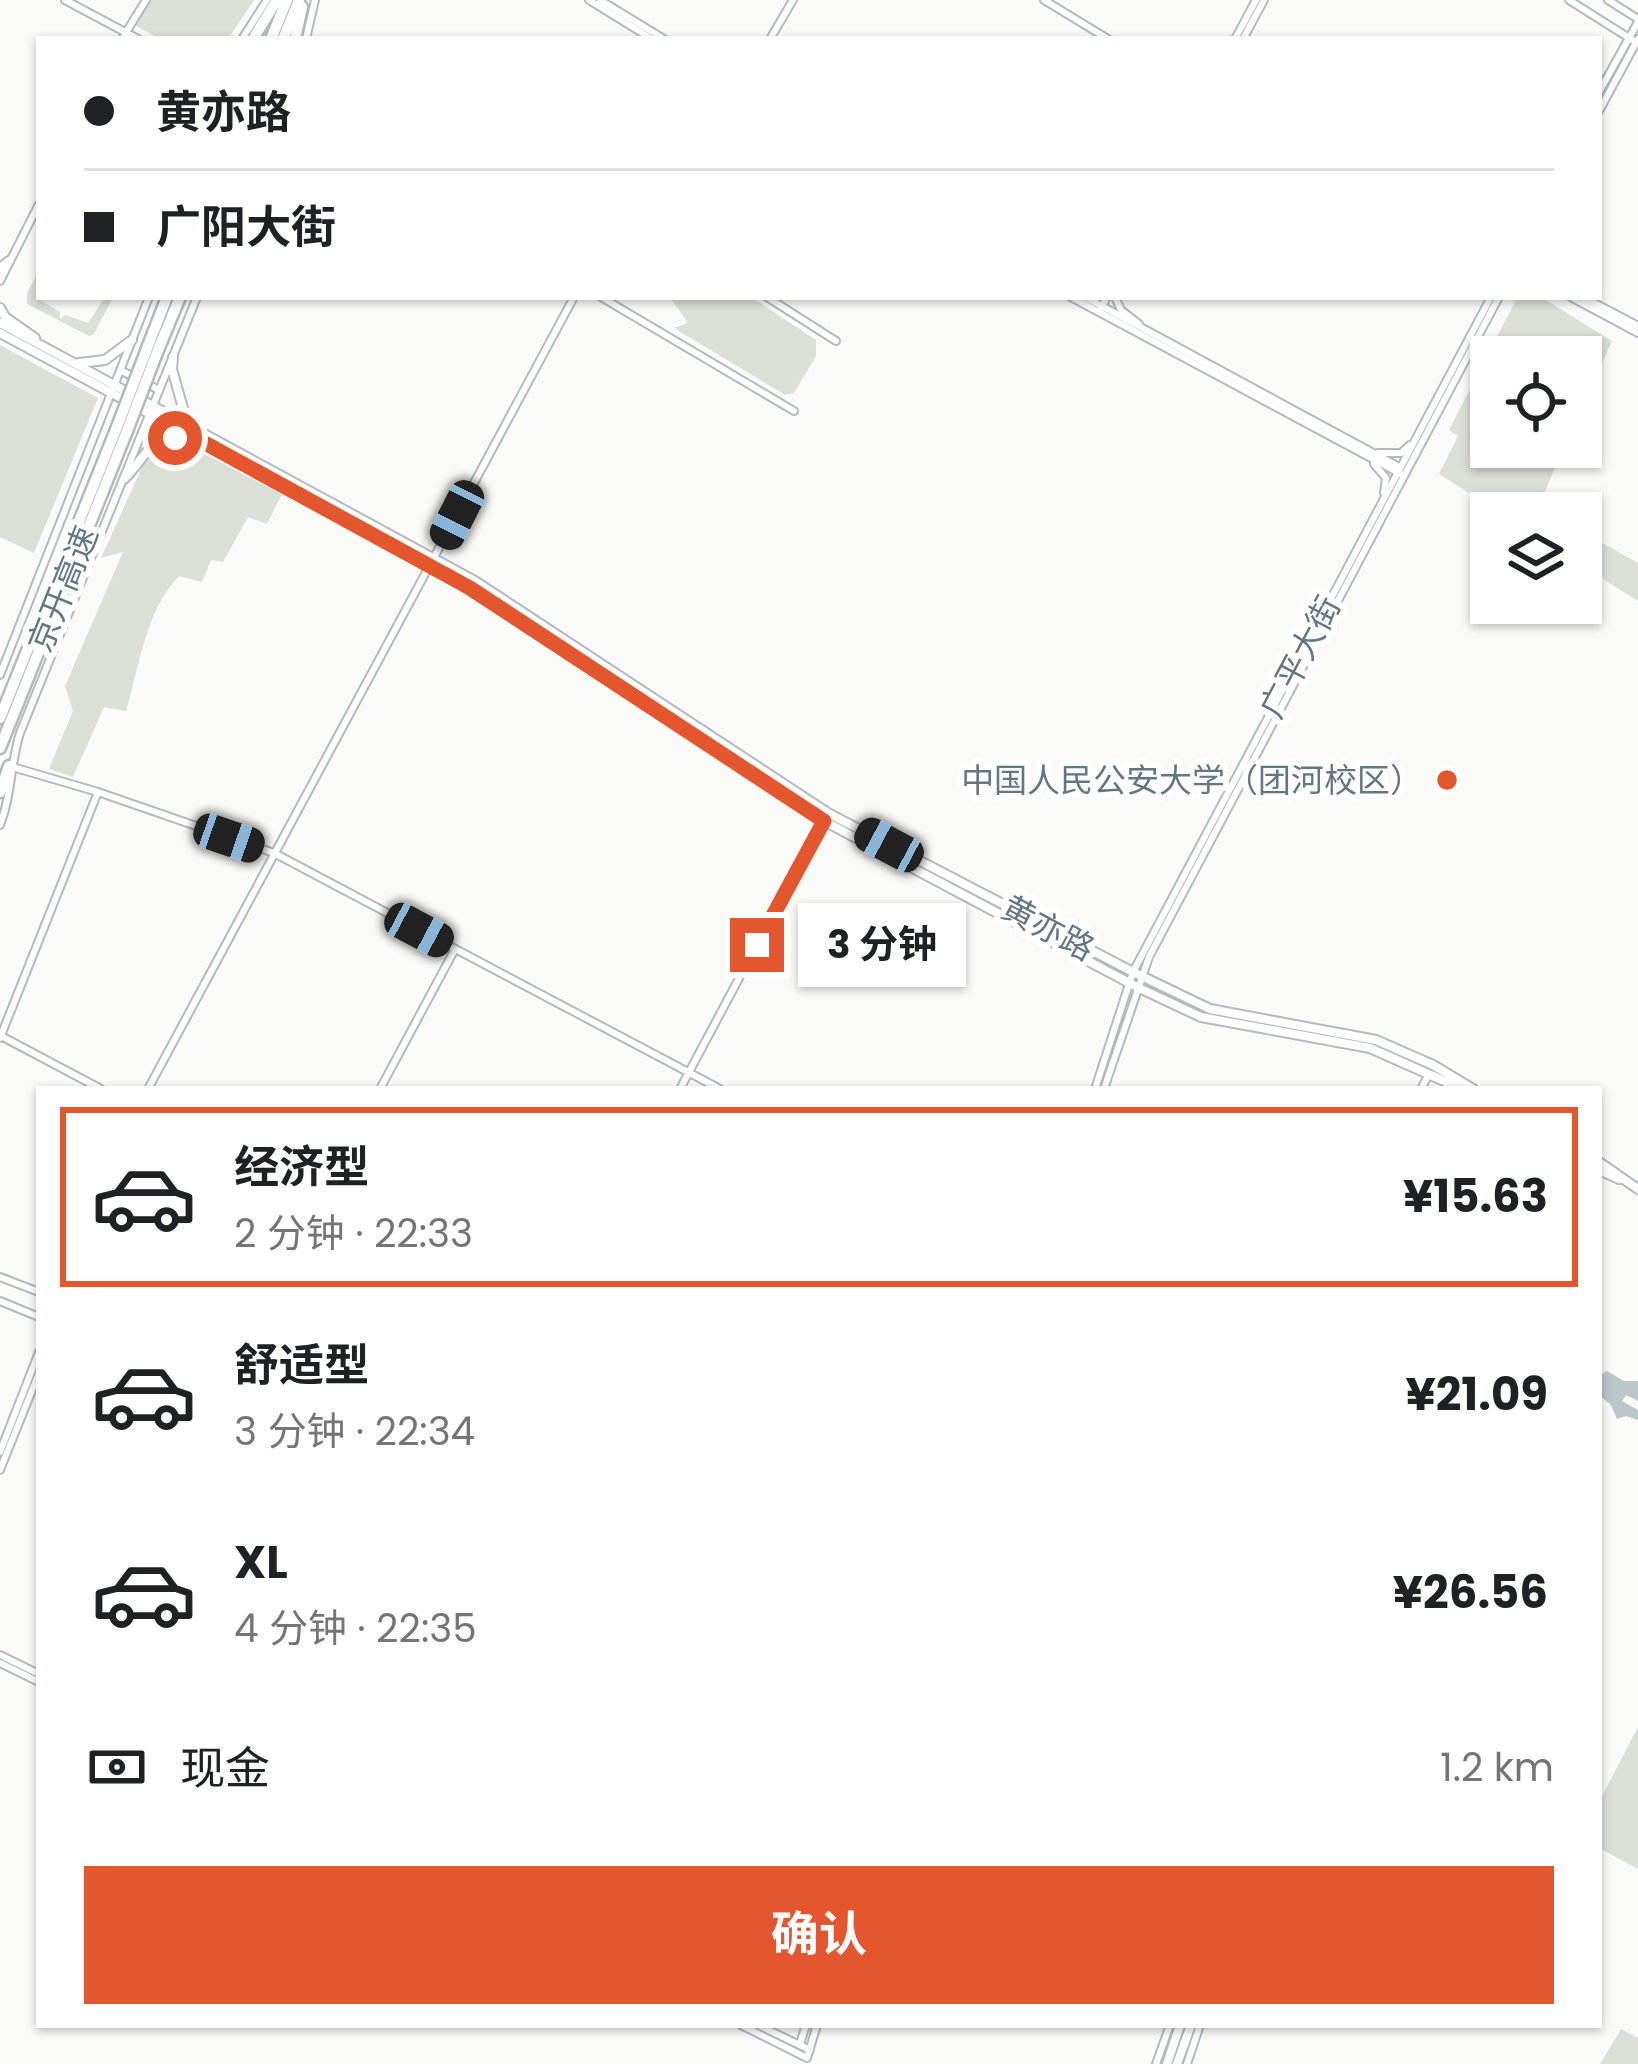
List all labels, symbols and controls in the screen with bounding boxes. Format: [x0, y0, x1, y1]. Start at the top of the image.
text: 黄亦路 [156, 81, 291, 144]
text: 广阳大街 [156, 196, 336, 259]
map controls [1470, 336, 1602, 624]
button: locate [1470, 336, 1602, 468]
route start [148, 411, 202, 465]
car [425, 475, 489, 555]
button: layers [1470, 492, 1602, 624]
street label: 京开高速 [16, 519, 110, 659]
street label: 广平大街 [1248, 588, 1352, 726]
place label: 中国人民公安大学（团河校区） [961, 757, 1423, 804]
marker: 中国人民公安大学（团河校区） [1434, 767, 1460, 793]
car [189, 809, 269, 867]
car [849, 812, 929, 878]
street label: 黄亦路 [993, 884, 1103, 972]
car [379, 897, 459, 963]
callout: 3 分钟 [799, 903, 967, 987]
text: 3 分钟 [827, 917, 937, 972]
route end [730, 918, 784, 972]
text: 经济型 [234, 1136, 369, 1199]
icon: car [90, 1143, 198, 1251]
text: ¥15.63 [1403, 1165, 1548, 1228]
text: 2 分钟 · 22:33 [234, 1206, 473, 1261]
text: 舒适型 [234, 1334, 369, 1397]
icon: car [90, 1341, 198, 1449]
text: ¥21.09 [1405, 1363, 1548, 1426]
text: 3 分钟 · 22:34 [234, 1404, 475, 1459]
text: XL [234, 1531, 288, 1594]
icon: car [90, 1539, 198, 1647]
text: ¥26.56 [1393, 1561, 1548, 1624]
text: 4 分钟 · 22:35 [234, 1601, 477, 1656]
icon: cash [84, 1734, 150, 1800]
text: 现金 [180, 1737, 270, 1800]
text: 1.2 km [1440, 1740, 1554, 1795]
button: 确认 [84, 1866, 1554, 2004]

